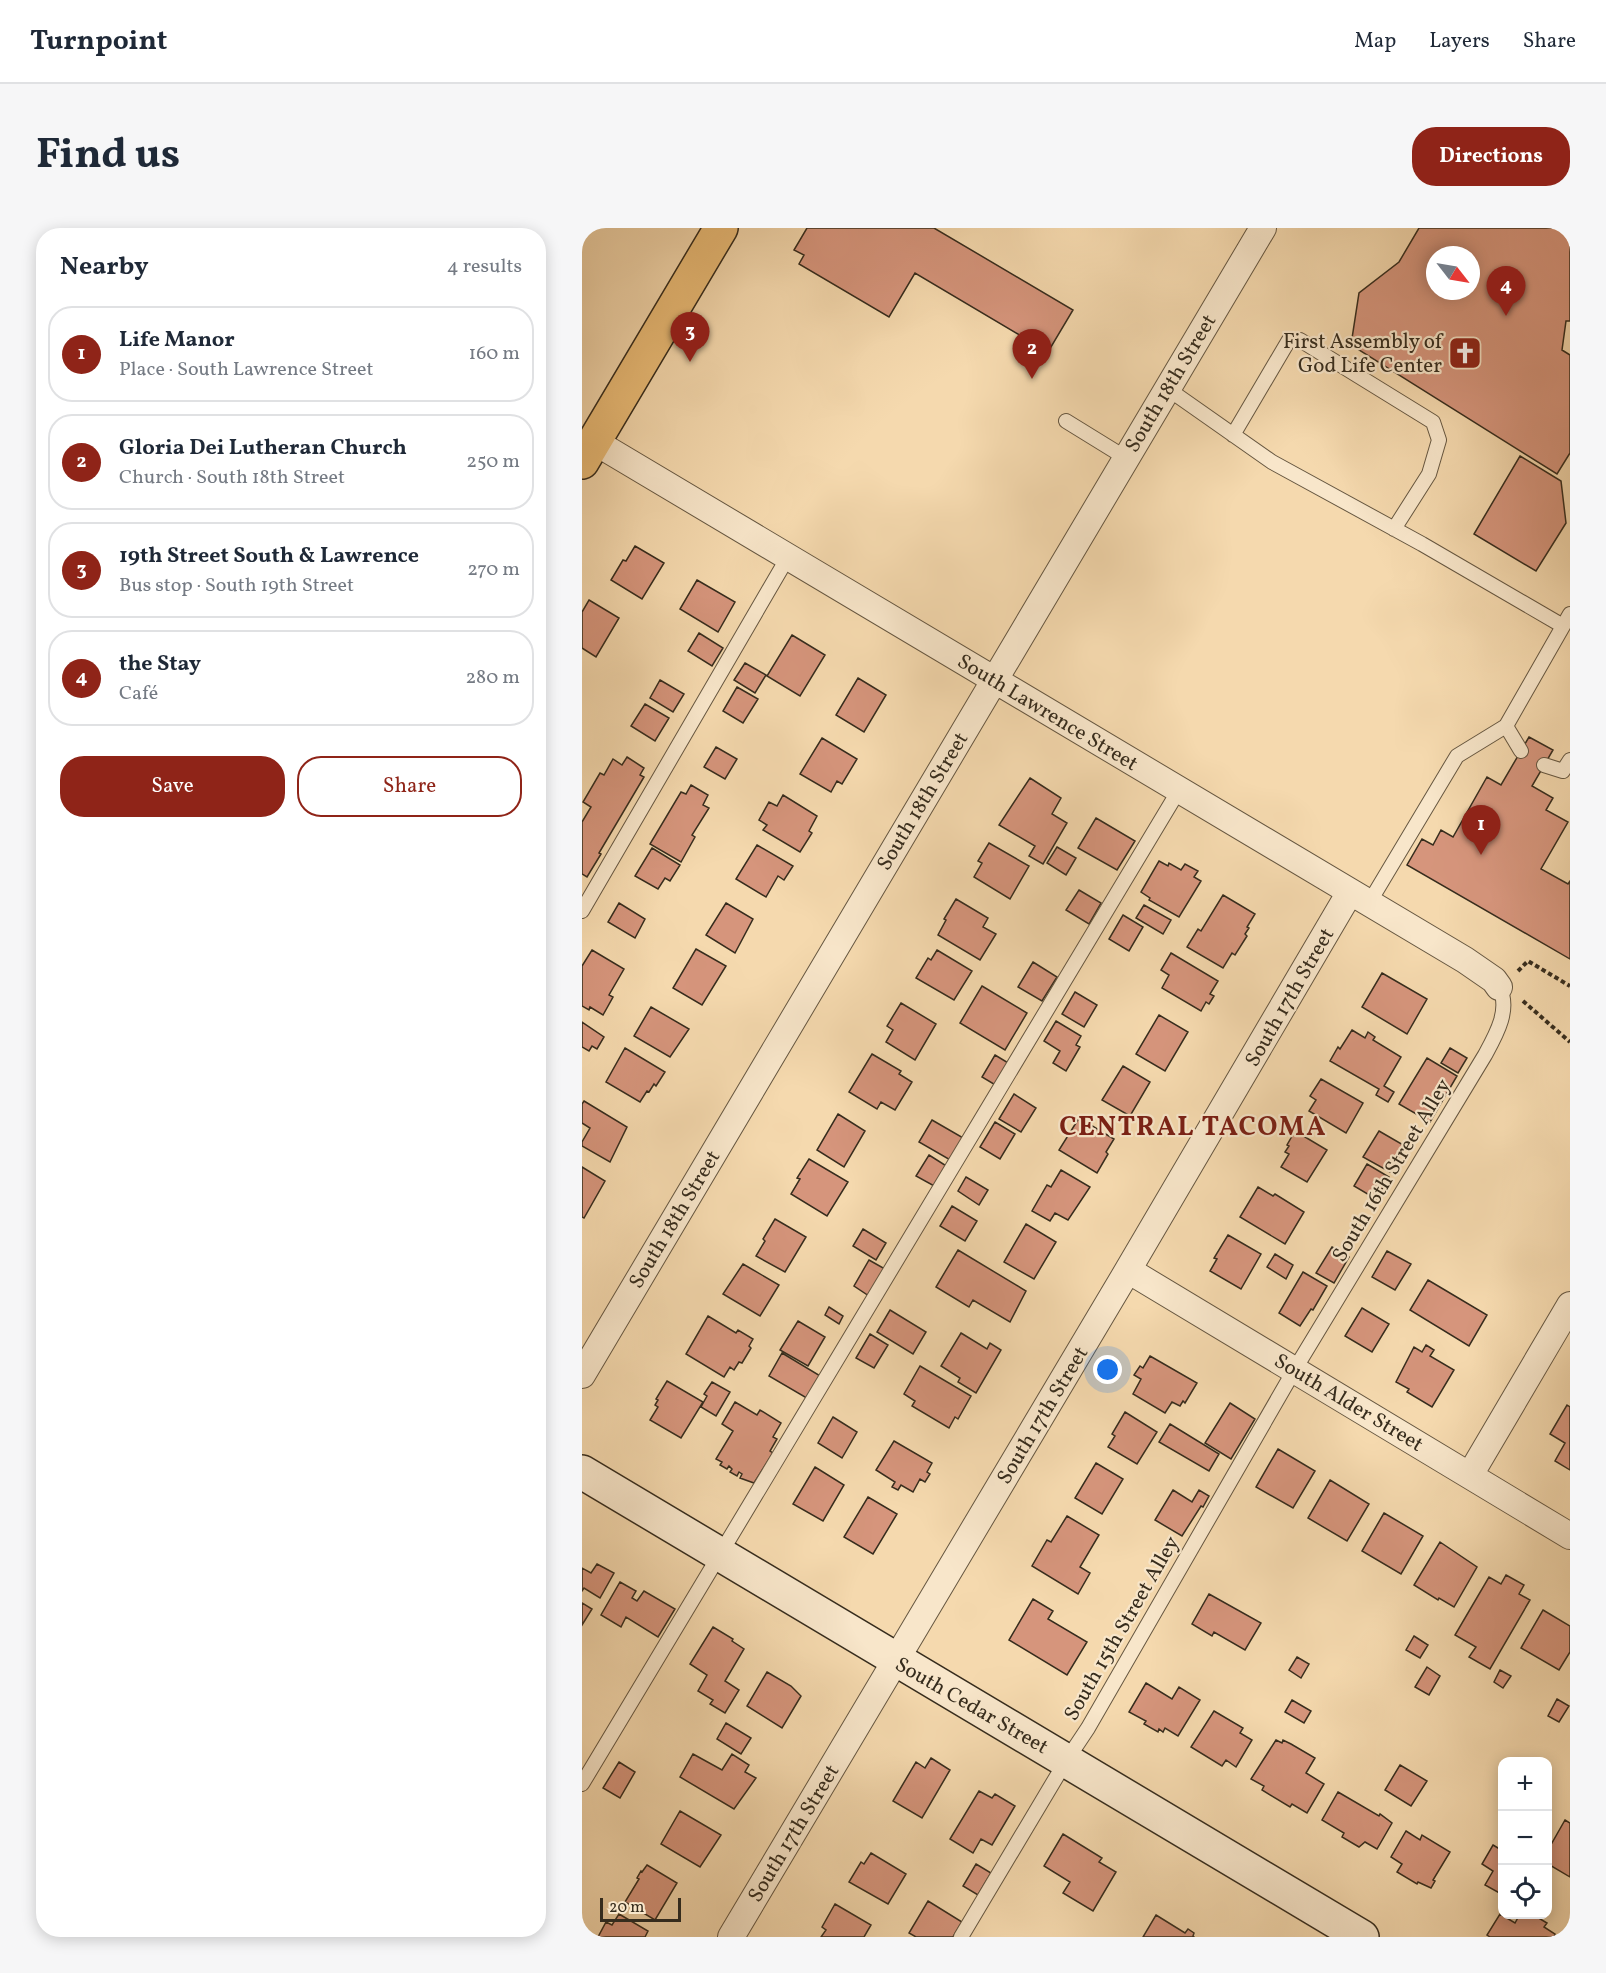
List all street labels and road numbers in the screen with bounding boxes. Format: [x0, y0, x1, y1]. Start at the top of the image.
street label: South 18th Street [1119, 309, 1224, 458]
street label: South Lawrence Street [951, 648, 1143, 779]
street label: South 18th Street [871, 727, 976, 876]
street label: South 17th Street [1239, 923, 1342, 1073]
street label: South 16th Street Alley [1326, 1073, 1459, 1268]
street label: South 18th Street [623, 1145, 728, 1294]
street label: South 17th Street [991, 1341, 1096, 1490]
street label: South Alder Street [1268, 1347, 1428, 1459]
street label: South 15th Street Alley [1058, 1531, 1187, 1726]
street label: South Cedar Street [889, 1651, 1053, 1762]
street label: South 17th Street [742, 1759, 847, 1908]

